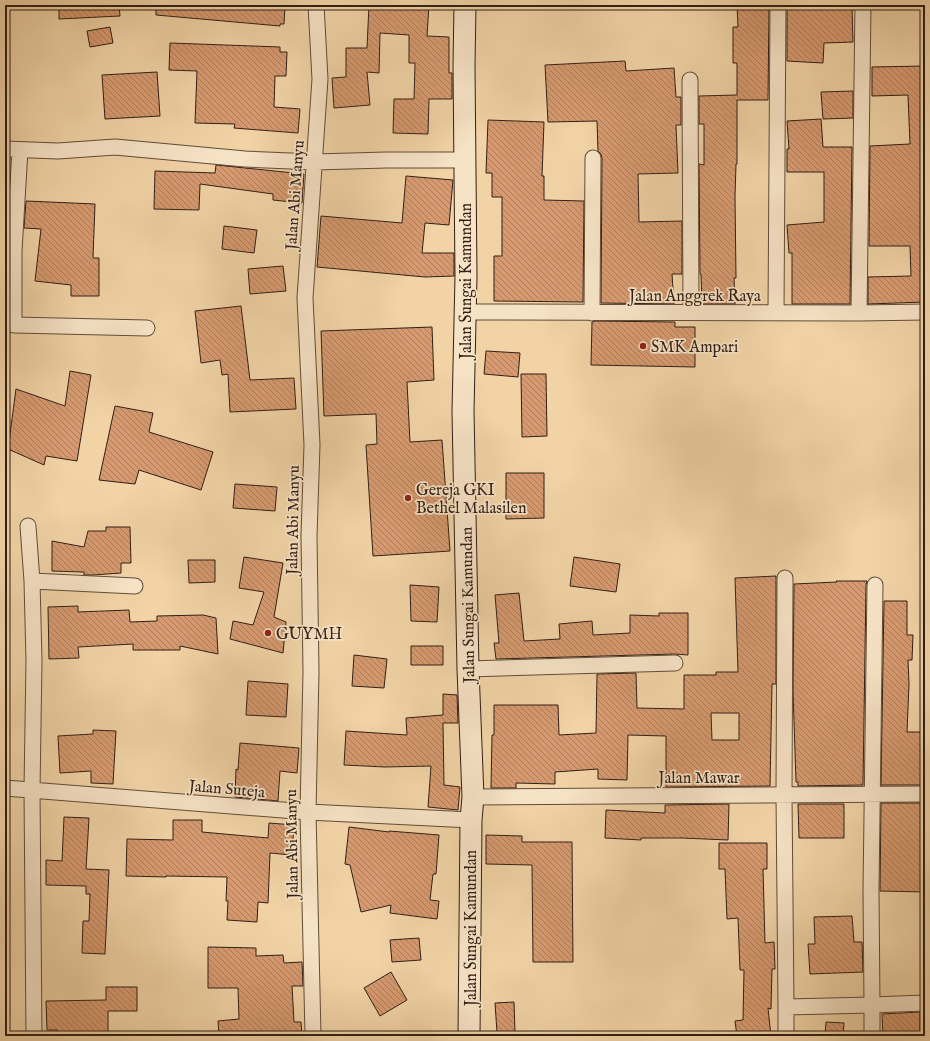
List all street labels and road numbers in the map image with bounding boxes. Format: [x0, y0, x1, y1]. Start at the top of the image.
street label: Jalan Abi Manyu [282, 140, 310, 253]
street label: Jalan Sungai Kamundan [457, 202, 477, 361]
street label: Jalan Anggrek Raya [627, 287, 761, 307]
street label: Jalan Abi Manyu [283, 465, 305, 577]
street label: Jalan Sungai Kamundan [458, 526, 480, 685]
street label: Jalan Mawar [656, 769, 740, 789]
street label: Jalan Suteja [186, 777, 266, 803]
street label: Jalan Abi Manyu [282, 789, 304, 901]
street label: Jalan Sungai Kamundan [462, 849, 482, 1008]

